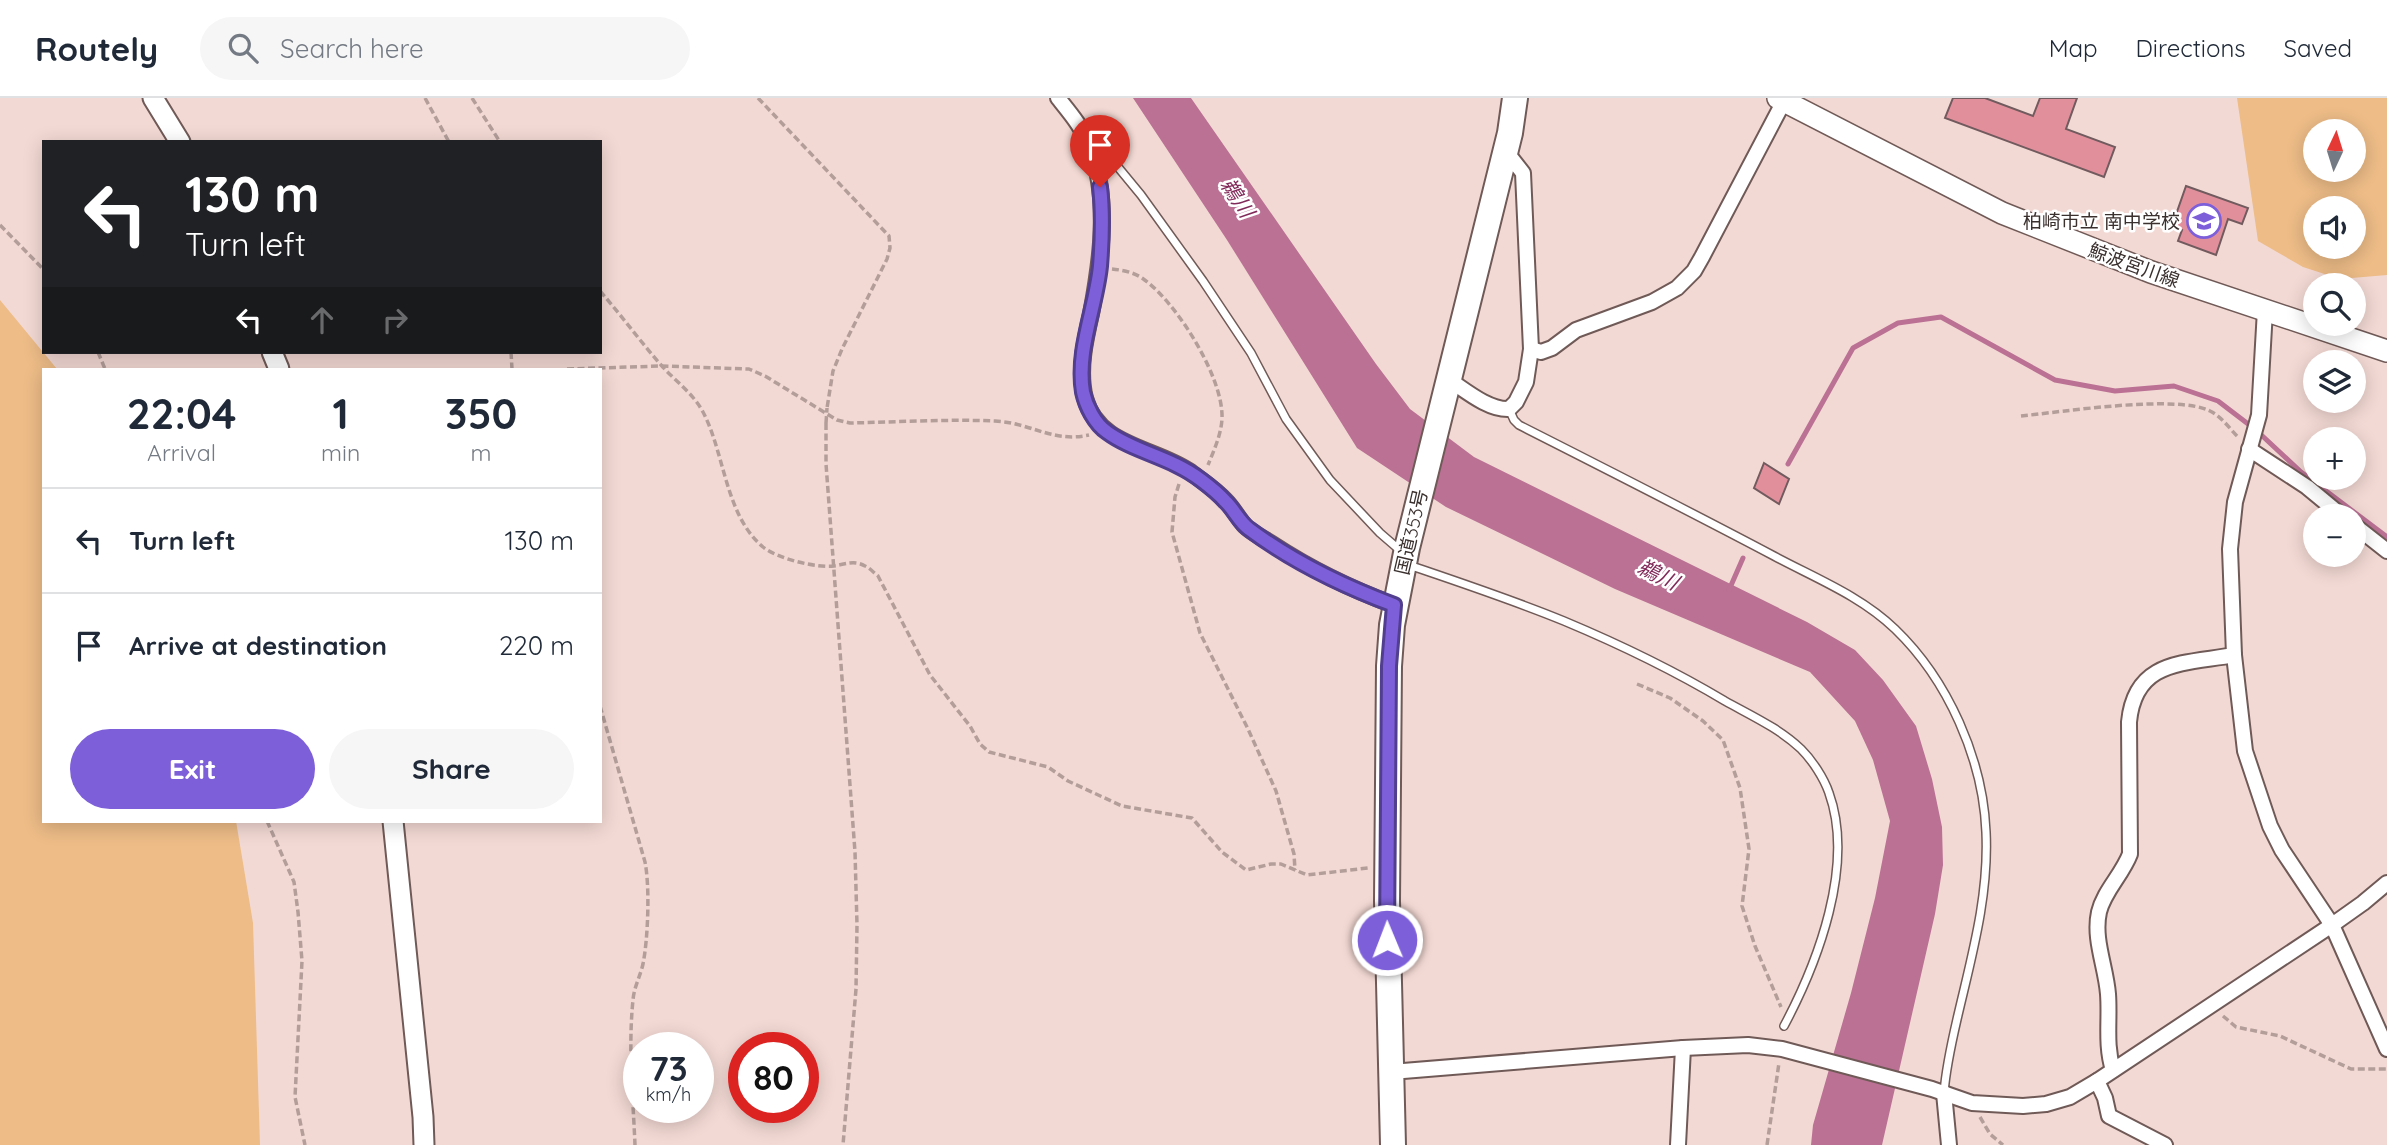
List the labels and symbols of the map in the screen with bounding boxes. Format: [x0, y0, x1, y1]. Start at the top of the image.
pin [1070, 115, 1130, 187]
north arrow [2303, 119, 2366, 182]
water label: 鵜川 [1215, 173, 1261, 224]
school or university icon: 柏崎市立 南中学校 [2185, 202, 2223, 240]
place label: 柏崎市立 南中学校 [2023, 209, 2180, 233]
street label: 鯨波宮川線 [2085, 237, 2183, 293]
street label: 国道353号 [1389, 487, 1433, 577]
water label: 鵜川 [1634, 553, 1685, 596]
position arrow [1350, 903, 1424, 977]
speed limit sign: 80 [728, 1032, 819, 1123]

